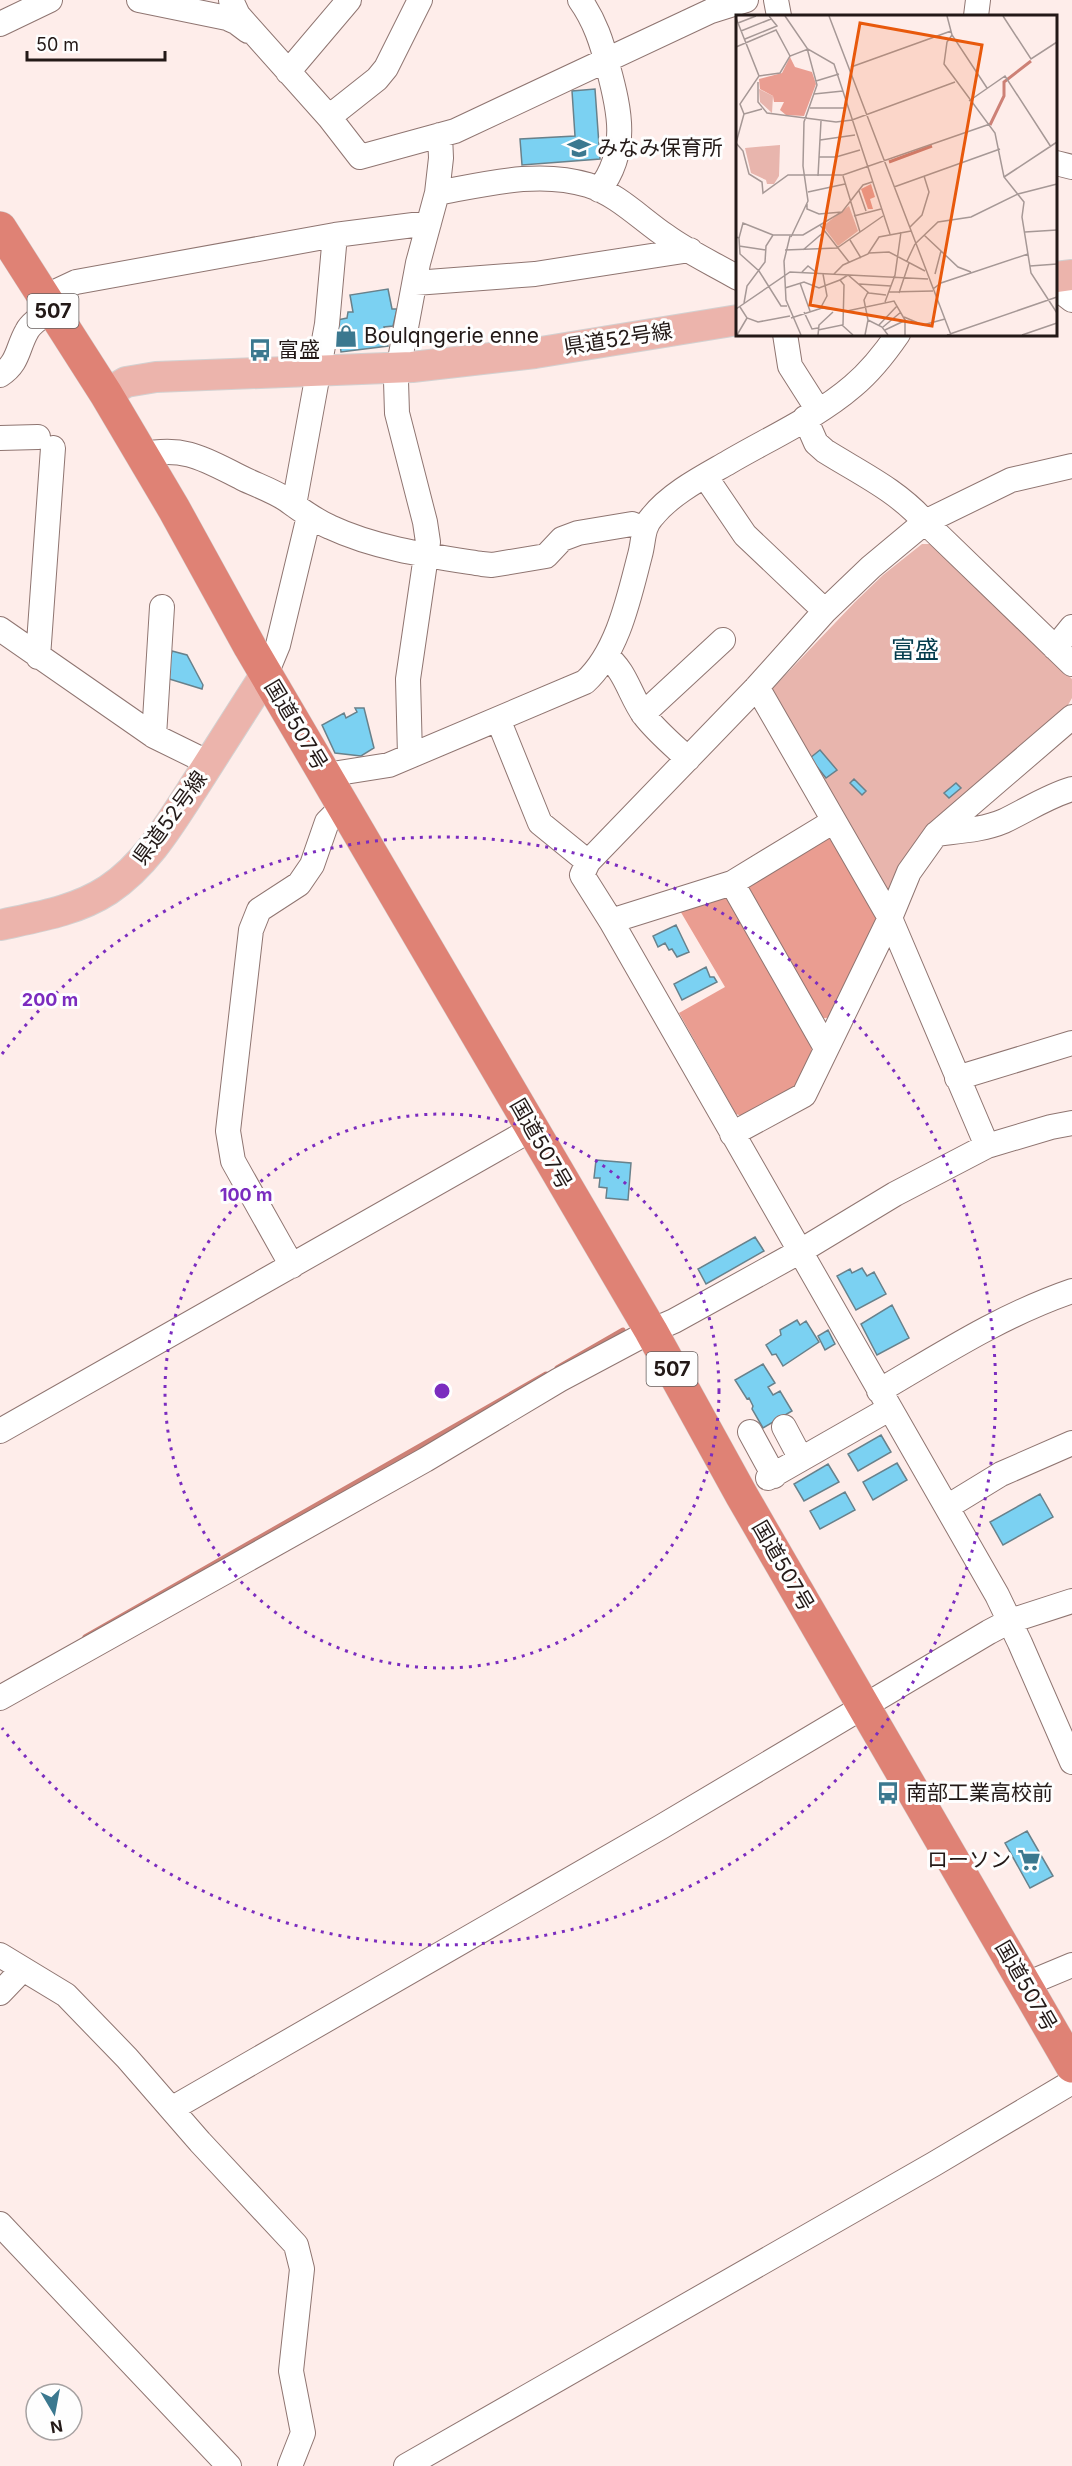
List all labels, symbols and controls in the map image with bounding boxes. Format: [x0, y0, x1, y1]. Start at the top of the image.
inset map [736, 15, 1057, 336]
scale bar [27, 24, 165, 62]
text: 50 m [36, 34, 79, 55]
school or university icon: みなみ保育所 [566, 135, 592, 161]
place label: みなみ保育所 [597, 135, 723, 160]
road number: 507 [28, 294, 78, 328]
street label: 県道52号線 [562, 318, 674, 359]
shop icon: Boulqngerie enne [333, 323, 359, 349]
place label: Boulqngerie enne [364, 323, 539, 348]
bus stop icon: 富盛 [247, 337, 273, 363]
place label: 富盛 [278, 337, 320, 362]
district label: 富盛 [891, 635, 939, 664]
street label: 国道507号 [260, 675, 333, 774]
street label: 県道52号線 [127, 766, 212, 869]
text: 200 m [22, 989, 78, 1010]
street label: 国道507号 [505, 1094, 577, 1194]
text: 100 m [220, 1184, 272, 1205]
road number: 507 [646, 1352, 698, 1386]
centre of rings [432, 1381, 452, 1401]
street label: 国道507号 [747, 1516, 819, 1616]
bus stop icon: 南部工業高校前 [875, 1780, 901, 1806]
place label: 南部工業高校前 [906, 1780, 1053, 1805]
place label: ローソン [927, 1847, 1011, 1872]
supermarket icon: ローソン [1016, 1847, 1042, 1873]
street label: 国道507号 [990, 1936, 1062, 2036]
north arrow [24, 2382, 84, 2442]
text: N [49, 2416, 64, 2438]

